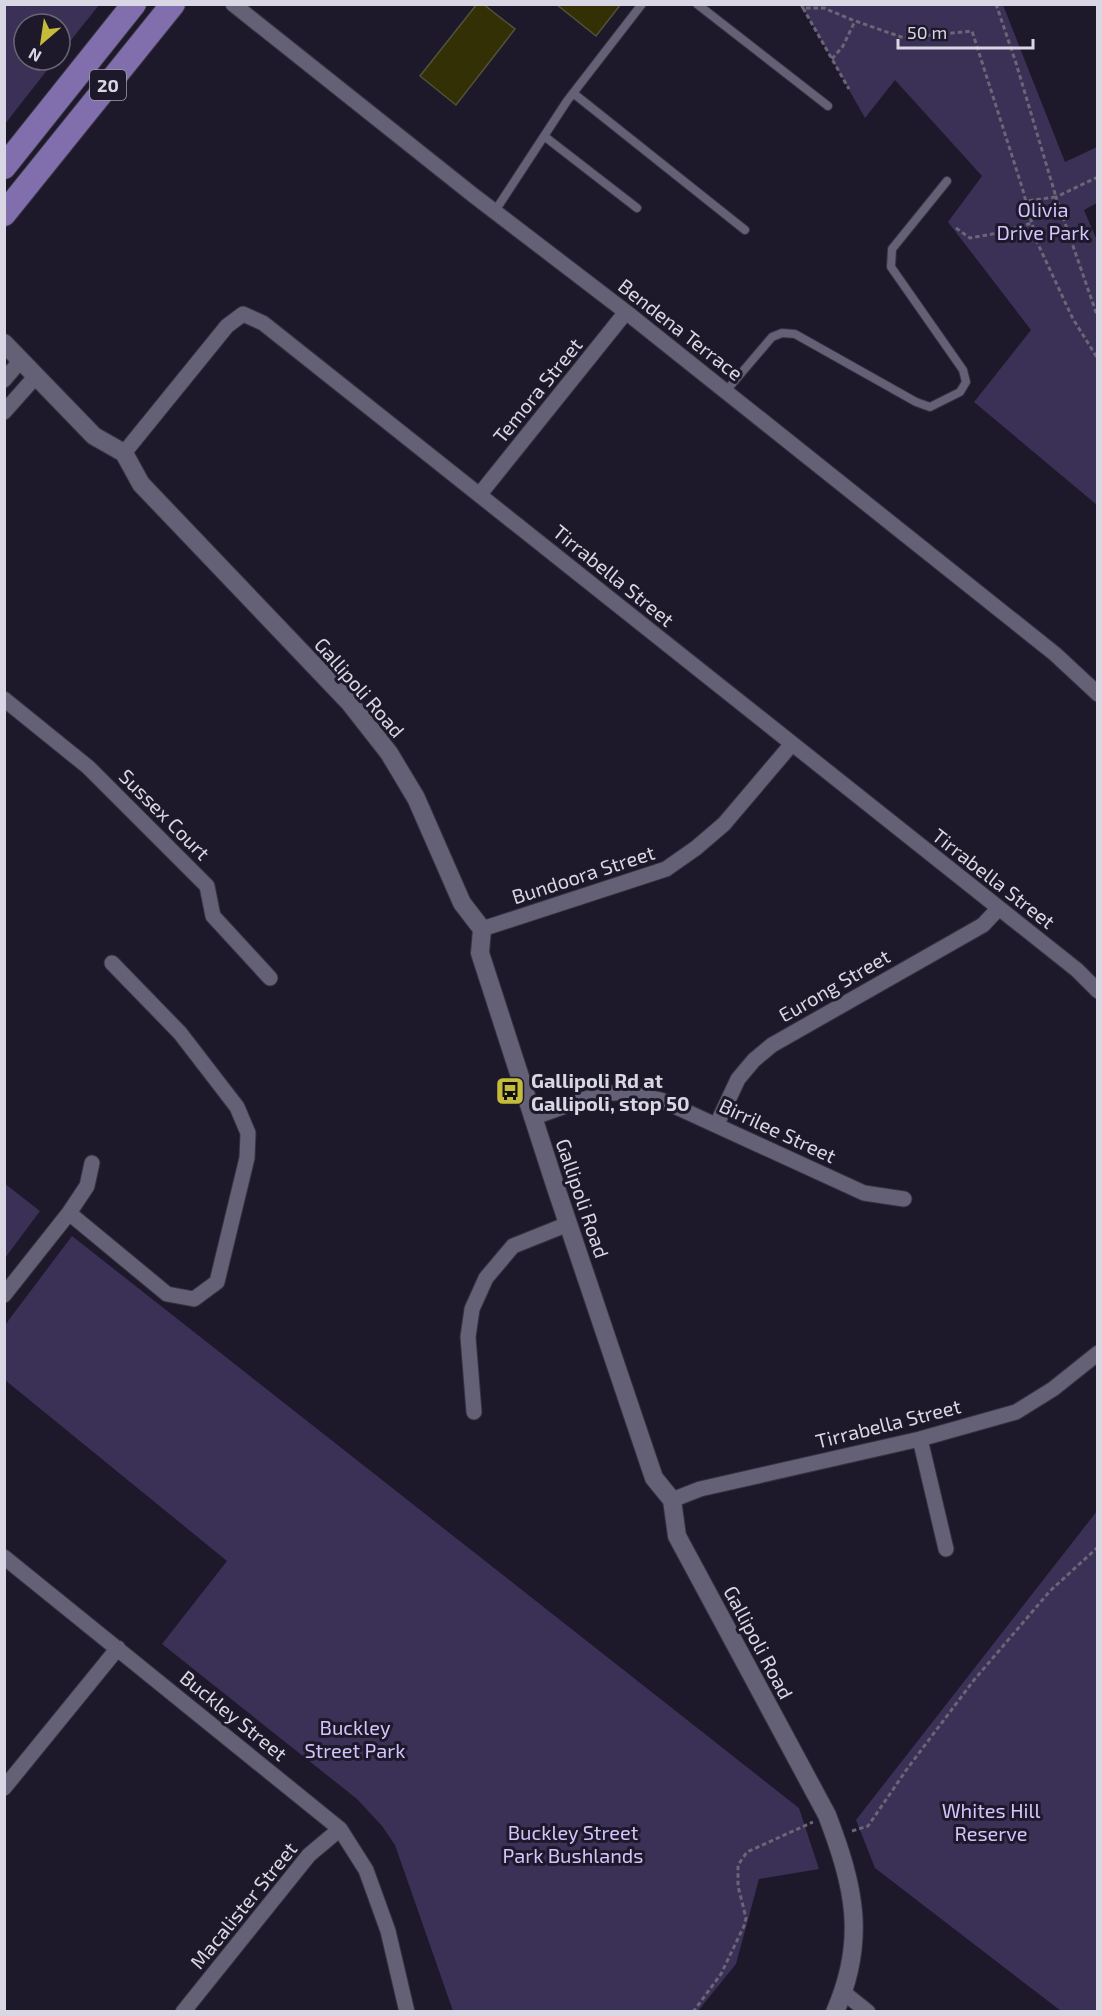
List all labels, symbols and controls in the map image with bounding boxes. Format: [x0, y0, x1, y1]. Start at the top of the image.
north arrow [12, 12, 72, 72]
scale bar [898, 12, 1033, 50]
text: 50 m [907, 21, 947, 43]
text: N [25, 44, 44, 67]
road number: 20 [90, 70, 126, 100]
park label: Olivia Drive Park [997, 197, 1089, 244]
street label: Bendena Terrace [614, 273, 748, 385]
street label: Temora Street [487, 332, 587, 447]
street label: Tirrabella Street [549, 519, 680, 631]
street label: Gallipoli Road [310, 632, 410, 742]
street label: Sussex Court [115, 764, 216, 865]
street label: Tirrabella Street [928, 823, 1060, 933]
street label: Bundoora Street [509, 840, 658, 908]
street label: Eurong Street [774, 943, 894, 1027]
place label: Gallipoli Rd at Gallipoli, stop 50 [531, 1068, 690, 1115]
bus stop icon: Gallipoli Rd at Gallipoli, stop 50 [494, 1075, 526, 1107]
street label: Birrilee Street [716, 1093, 840, 1168]
street label: Gallipoli Road [551, 1135, 615, 1261]
street label: Tirrabella Street [813, 1393, 963, 1453]
street label: Gallipoli Road [719, 1581, 799, 1703]
street label: Buckley Street [176, 1665, 293, 1766]
park label: Buckley Street Park [305, 1715, 405, 1762]
park label: Whites Hill Reserve [942, 1798, 1040, 1845]
park label: Buckley Street Park Bushlands [503, 1820, 643, 1867]
street label: Macalister Street [184, 1836, 302, 1973]

